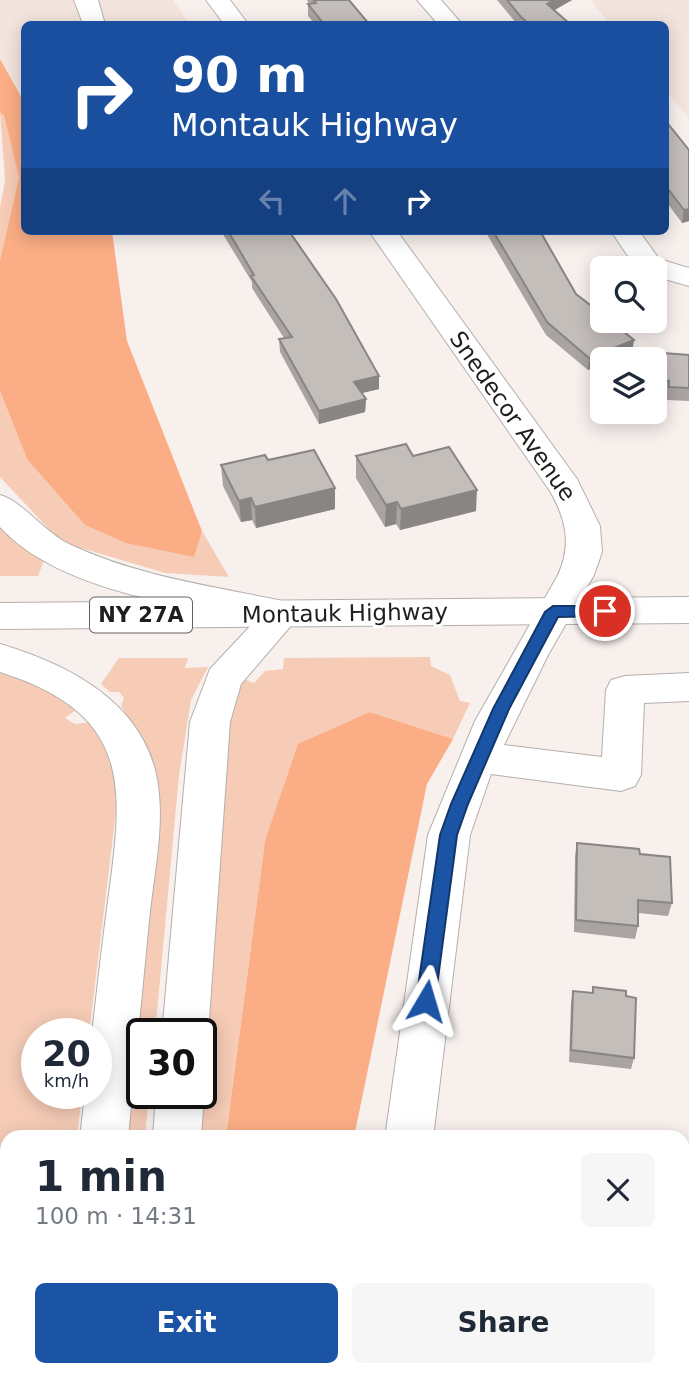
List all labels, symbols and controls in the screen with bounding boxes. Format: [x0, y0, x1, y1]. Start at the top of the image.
text: 90 m [171, 47, 307, 104]
icon: right [56, 49, 147, 140]
text: Montauk Highway [171, 106, 458, 144]
icon: left [253, 182, 291, 220]
icon: ahead [326, 182, 364, 220]
icon: right [399, 182, 437, 220]
map controls [590, 256, 667, 424]
button: search [590, 256, 667, 333]
street label: Snedecor Avenue [445, 326, 581, 506]
button: layers [590, 347, 667, 424]
pin [575, 581, 635, 641]
icon: arrive [586, 592, 624, 630]
road number: NY 27A [90, 598, 192, 632]
street label: Montauk Highway [242, 598, 448, 628]
position arrow [389, 964, 463, 1038]
speed limit sign: 30 [126, 1018, 217, 1109]
text: 20 [42, 1034, 91, 1074]
text: km/h [44, 1070, 89, 1091]
text: 1 min [35, 1152, 167, 1201]
button: close [581, 1153, 655, 1227]
text: 100 m · 14:31 [35, 1203, 197, 1229]
button: Exit [35, 1283, 338, 1363]
button: Share [352, 1283, 655, 1363]

